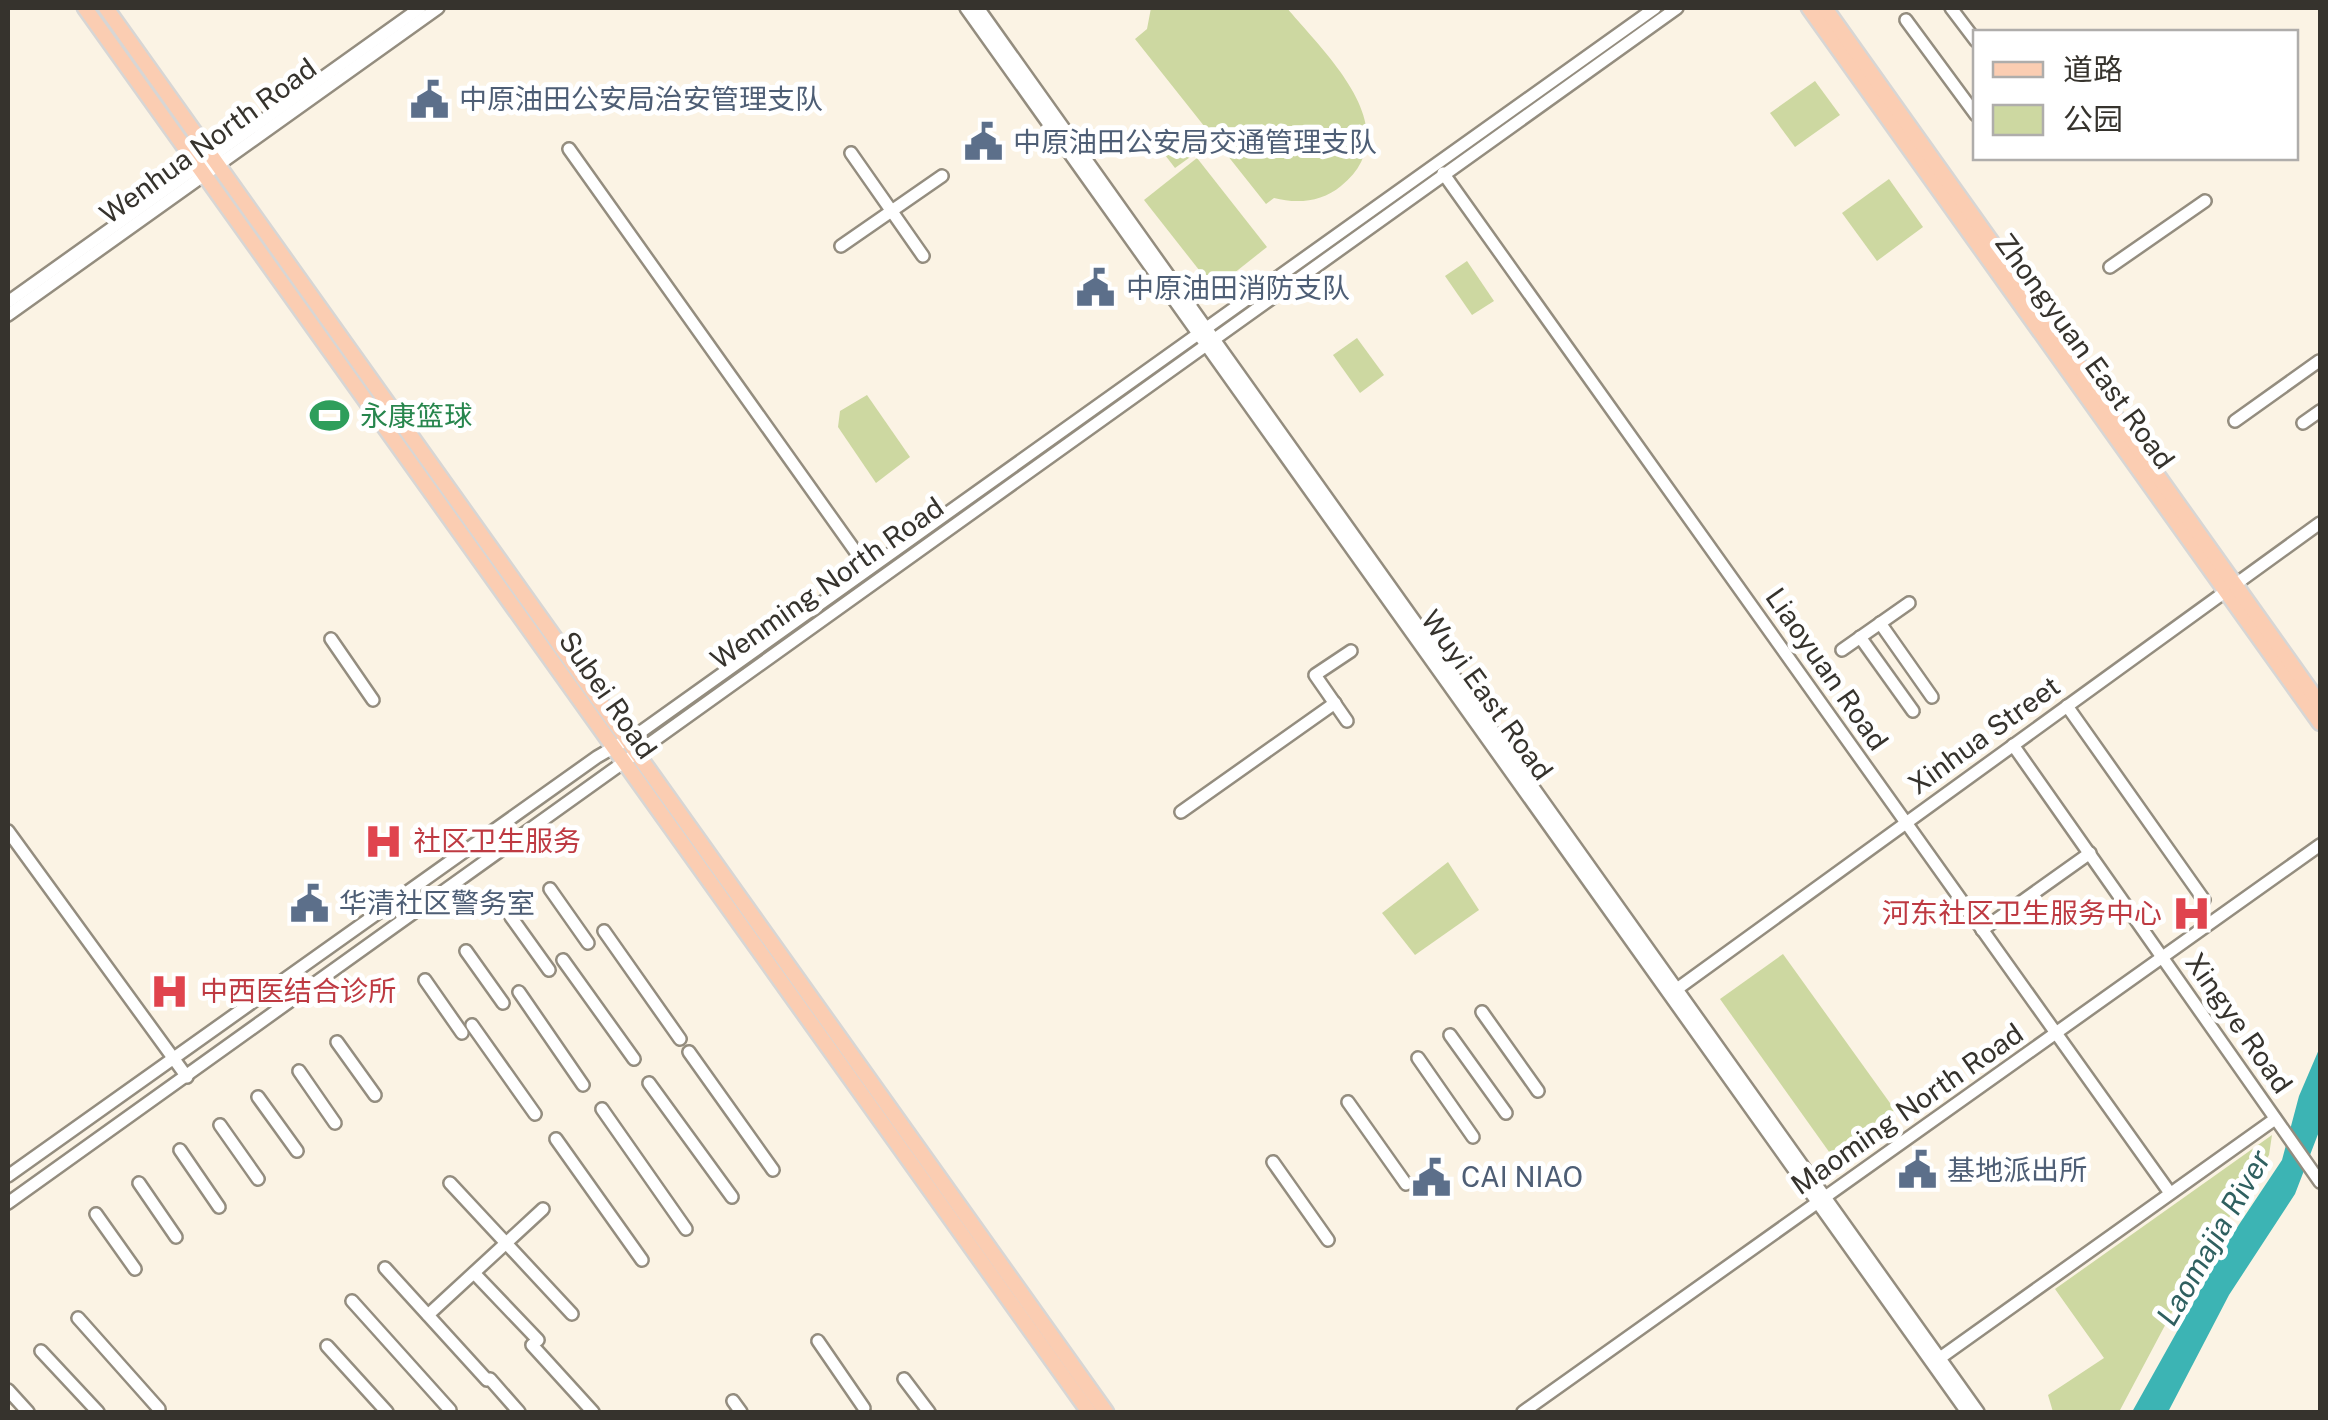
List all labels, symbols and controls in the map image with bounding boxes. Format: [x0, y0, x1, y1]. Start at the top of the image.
legend [1973, 30, 2298, 160]
street label: Wenhua North Road [93, 51, 322, 230]
text: 道路 [2063, 51, 2123, 87]
public building icon: 中原油田公安局治安管理支队 [408, 78, 450, 120]
place label: 中原油田公安局治安管理支队 [459, 82, 823, 115]
text: 公园 [2063, 101, 2123, 137]
public building icon: 中原油田公安局交通管理支队 [962, 121, 1004, 163]
place label: 中原油田公安局交通管理支队 [1013, 125, 1377, 158]
street label: Zhongyuan East Road [1989, 227, 2182, 475]
public building icon: 中原油田消防支队 [1075, 267, 1117, 309]
place label: 中原油田消防支队 [1126, 271, 1350, 304]
sports icon: 永康篮球 [309, 395, 351, 437]
place label: 永康篮球 [360, 399, 472, 432]
street label: Wenming North Road [704, 490, 949, 675]
street label: Liaoyuan Road [1759, 581, 1895, 756]
street label: Wuyi East Road [1415, 603, 1560, 786]
street label: Subei Road [553, 625, 664, 765]
street label: Xinhua Street [1902, 669, 2066, 801]
hospital icon: 社区卫生服务 [362, 820, 404, 862]
place label: 社区卫生服务 [413, 824, 581, 857]
public building icon: 华清社区警务室 [288, 882, 330, 924]
place label: 华清社区警务室 [339, 886, 535, 919]
hospital icon: 河东社区卫生服务中心 [2171, 892, 2213, 934]
place label: 河东社区卫生服务中心 [1882, 896, 2162, 929]
street label: Xingye Road [2179, 946, 2300, 1099]
hospital icon: 中西医结合诊所 [149, 970, 191, 1012]
place label: 中西医结合诊所 [200, 974, 396, 1007]
street label: Maoming North Road [1785, 1016, 2029, 1201]
water label: Laomajia River [2148, 1143, 2278, 1332]
public building icon: 基地派出所 [1896, 1149, 1938, 1191]
place label: 基地派出所 [1947, 1153, 2087, 1186]
public building icon: CAI NIAO [1410, 1156, 1452, 1198]
place label: CAI NIAO [1461, 1160, 1583, 1193]

